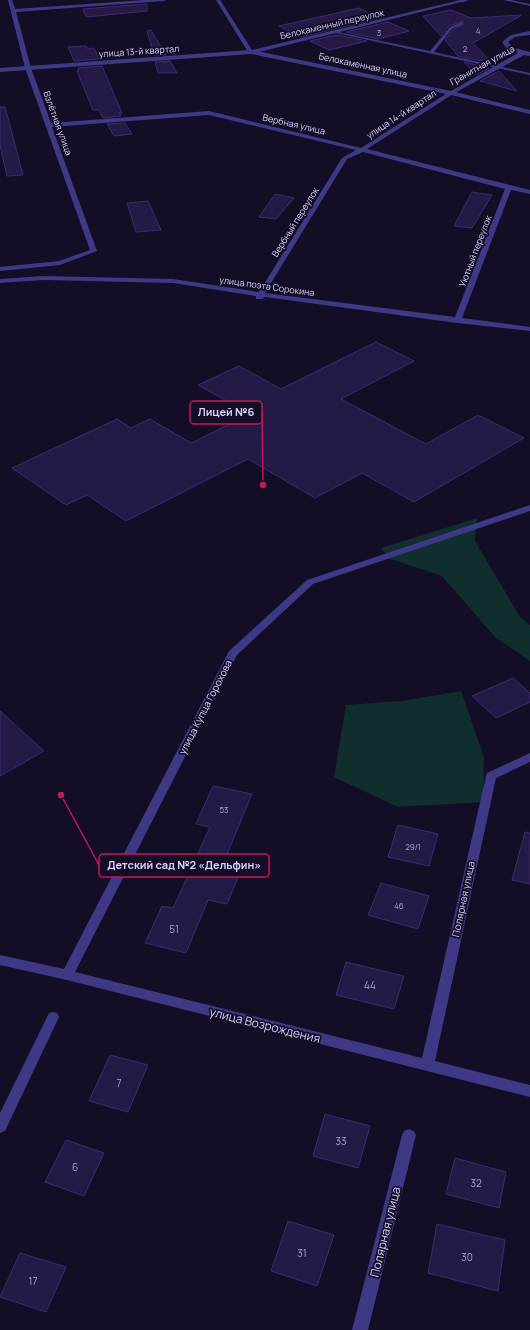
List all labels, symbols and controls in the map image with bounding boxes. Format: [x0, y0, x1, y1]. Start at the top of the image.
street label: Белокаменный переулок [279, 6, 386, 42]
house number: 4 [476, 25, 481, 36]
house number: 3 [377, 27, 381, 38]
street label: улица 13-й квартал [98, 42, 180, 60]
street label: Гранитная улица [447, 42, 517, 88]
house number: 2 [463, 43, 468, 54]
street label: Белокаменная улица [318, 49, 408, 81]
street label: улица 14-й квартал [364, 87, 438, 141]
street label: Взлётная улица [40, 89, 76, 157]
street label: Вербная улица [261, 110, 327, 138]
street label: Вербный переулок [268, 184, 322, 259]
street label: Уютный переулок [455, 213, 495, 289]
street label: улица поэта Сорокина [219, 273, 315, 299]
callout: Лицей №6 [190, 401, 262, 424]
text: Лицей №6 [198, 404, 254, 419]
street label: улица Купца Горохова [175, 657, 235, 757]
house number: 53 [219, 804, 229, 815]
house number: 29/1 [405, 841, 421, 852]
callout: Детский сад №2 «Дельфин» [99, 854, 269, 877]
text: Детский сад №2 «Дельфин» [107, 857, 261, 872]
street label: Полярная улица [448, 860, 478, 938]
house number: 46 [394, 900, 404, 911]
house number: 51 [169, 922, 179, 936]
house number: 44 [364, 978, 376, 992]
street label: улица Возрождения [208, 1003, 322, 1047]
house number: 7 [116, 1076, 122, 1090]
house number: 33 [335, 1134, 347, 1148]
house number: 6 [72, 1160, 78, 1174]
house number: 32 [470, 1176, 482, 1190]
street label: Полярная улица [366, 1185, 404, 1279]
house number: 31 [297, 1246, 307, 1260]
house number: 30 [461, 1250, 473, 1264]
house number: 17 [29, 1274, 37, 1288]

